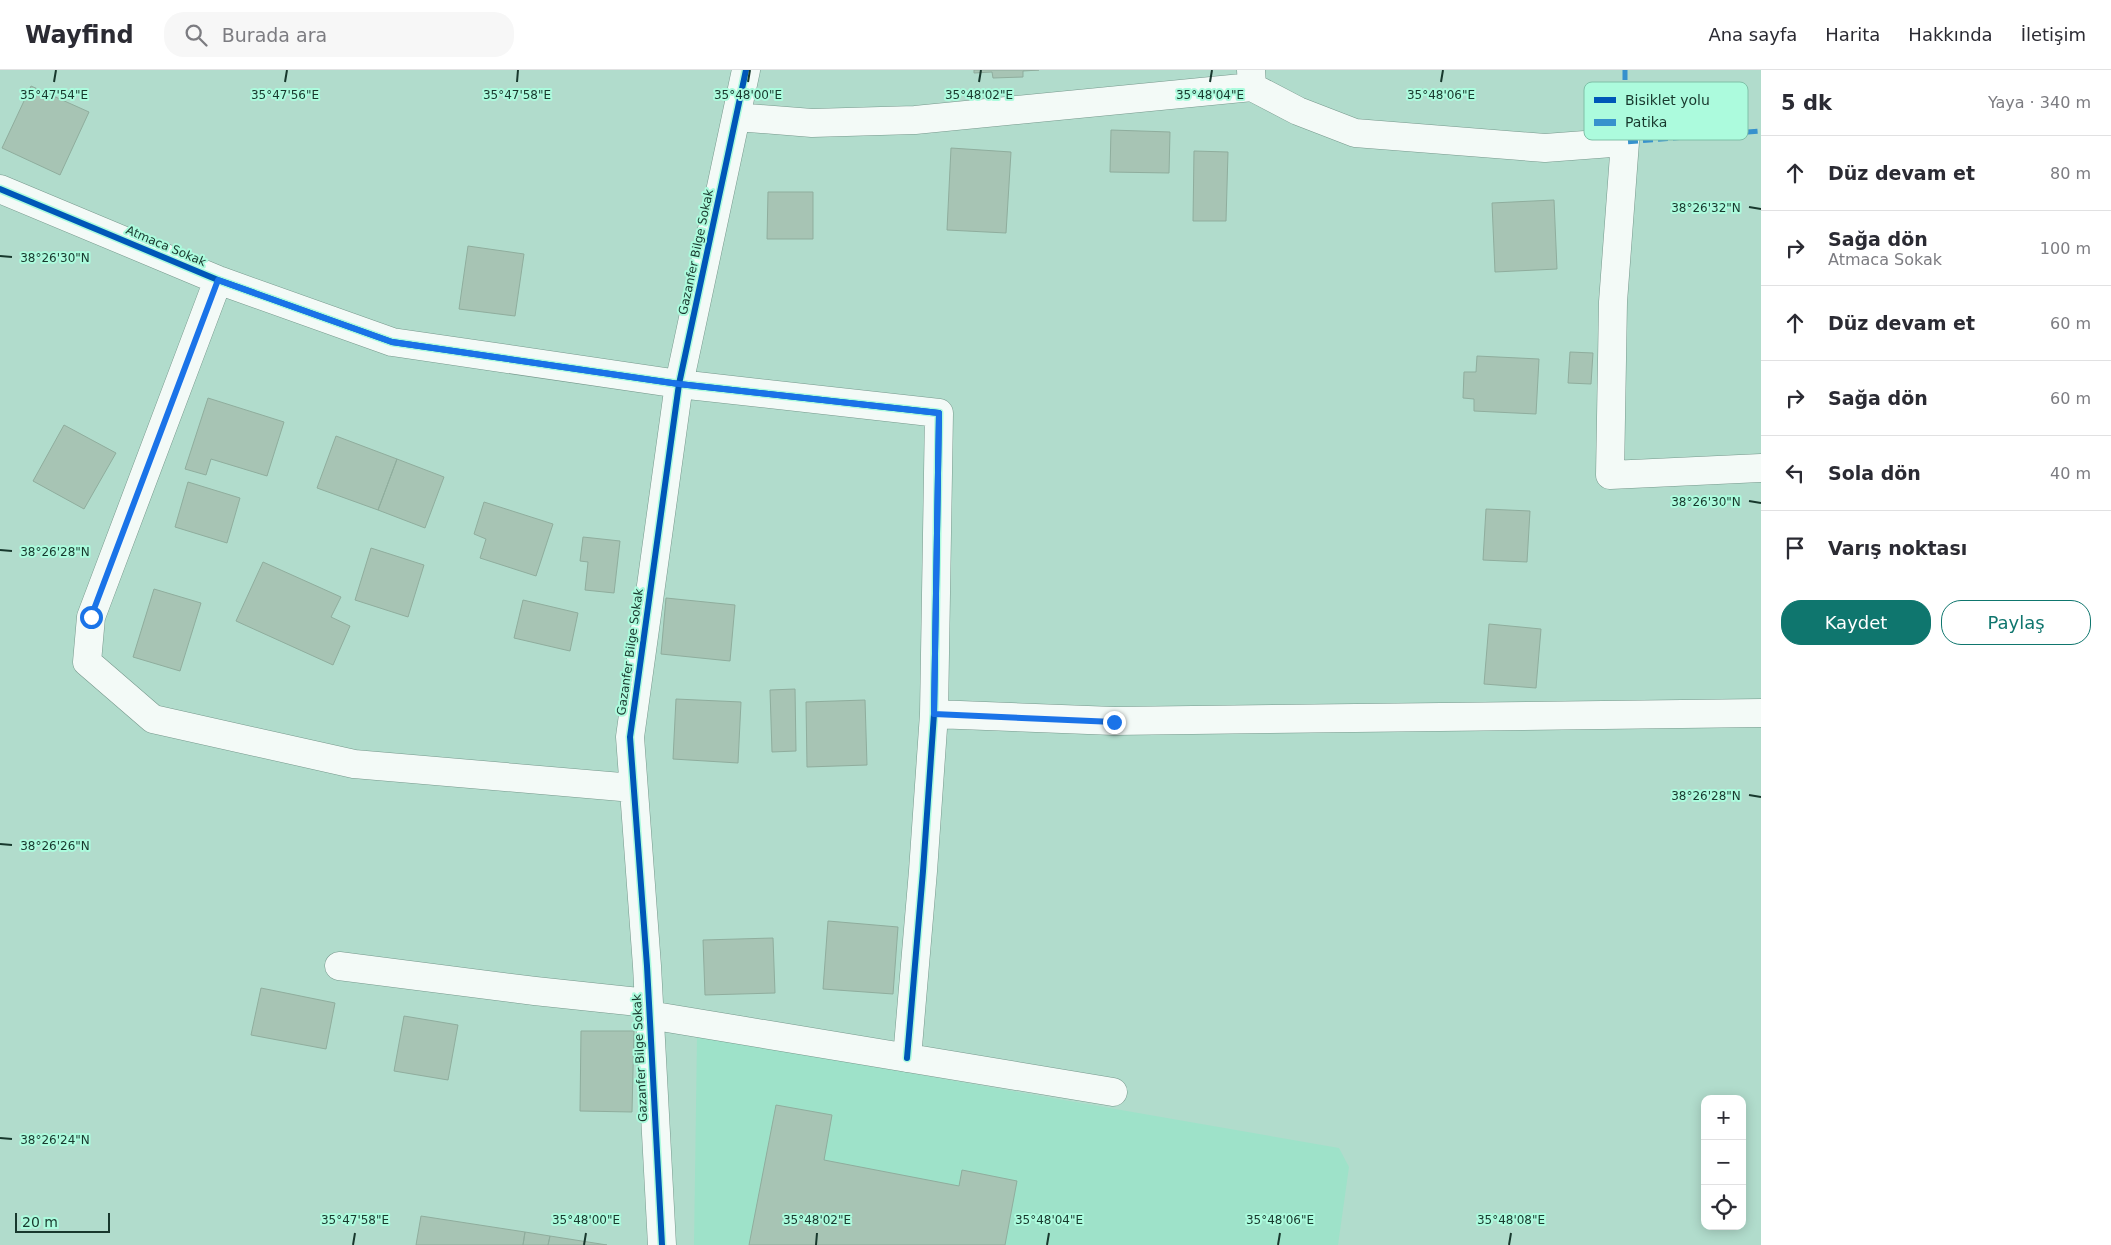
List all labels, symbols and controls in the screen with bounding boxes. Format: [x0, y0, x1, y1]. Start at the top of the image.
search box [164, 12, 514, 57]
text: Wayfind [25, 21, 134, 49]
icon: search [182, 21, 210, 49]
text: Burada ara [222, 24, 327, 46]
text: Ana sayfa [1708, 24, 1797, 45]
text: Harita [1825, 24, 1880, 45]
text: Hakkında [1908, 24, 1993, 45]
text: İletişim [2021, 24, 2086, 45]
legend [1584, 82, 1748, 140]
text: 35°47'54"E [20, 88, 88, 102]
text: 35°47'56"E [251, 88, 319, 102]
text: 35°47'58"E [483, 88, 551, 102]
text: 35°48'00"E [714, 88, 782, 102]
text: 35°48'02"E [945, 88, 1013, 102]
text: 35°48'04"E [1176, 88, 1244, 102]
text: 35°48'06"E [1407, 88, 1475, 102]
text: 5 dk [1781, 91, 1832, 115]
text: Bisiklet yolu [1625, 92, 1710, 108]
text: Yaya · 340 m [1988, 93, 2091, 112]
text: Patika [1625, 114, 1667, 130]
icon: ahead [1781, 159, 1809, 187]
text: Düz devam et [1828, 162, 1975, 184]
text: 80 m [2050, 164, 2091, 183]
street label: Gazanfer Bilge Sokak [676, 188, 716, 316]
text: 38°26'32"N [1671, 201, 1741, 215]
street label: Atmaca Sokak [124, 223, 208, 269]
text: Sağa dön [1828, 228, 1928, 250]
icon: right [1781, 234, 1809, 262]
text: 100 m [2040, 239, 2091, 258]
text: Atmaca Sokak [1828, 250, 1942, 269]
text: 38°26'30"N [20, 251, 90, 265]
icon: ahead [1781, 309, 1809, 337]
text: Düz devam et [1828, 312, 1975, 334]
text: 60 m [2050, 314, 2091, 333]
icon: right [1781, 384, 1809, 412]
text: Sağa dön [1828, 387, 1928, 409]
text: 60 m [2050, 389, 2091, 408]
icon: left [1781, 459, 1809, 487]
text: Sola dön [1828, 462, 1921, 484]
text: 40 m [2050, 464, 2091, 483]
text: 38°26'30"N [1671, 495, 1741, 509]
icon: arrive [1781, 534, 1809, 562]
text: Varış noktası [1828, 537, 1967, 559]
text: 38°26'28"N [20, 545, 90, 559]
street label: Gazanfer Bilge Sokak [614, 588, 646, 716]
button: Kaydet [1781, 600, 1931, 645]
button: Paylaş [1941, 600, 2091, 645]
route start [80, 606, 103, 629]
route end [1103, 711, 1126, 734]
text: 38°26'28"N [1671, 789, 1741, 803]
text: 38°26'26"N [20, 839, 90, 853]
street label: Gazanfer Bilge Sokak [630, 994, 650, 1122]
map controls [1701, 1095, 1746, 1230]
button: + [1701, 1095, 1746, 1140]
text: 38°26'24"N [20, 1133, 90, 1147]
button: − [1701, 1140, 1746, 1185]
button: locate [1701, 1185, 1746, 1230]
scale bar [15, 1210, 110, 1233]
text: 35°47'58"E [321, 1213, 389, 1227]
text: 35°48'00"E [552, 1213, 620, 1227]
text: 35°48'02"E [783, 1213, 851, 1227]
text: 35°48'04"E [1015, 1213, 1083, 1227]
text: 35°48'06"E [1246, 1213, 1314, 1227]
text: 35°48'08"E [1477, 1213, 1545, 1227]
text: 20 m [22, 1214, 58, 1230]

